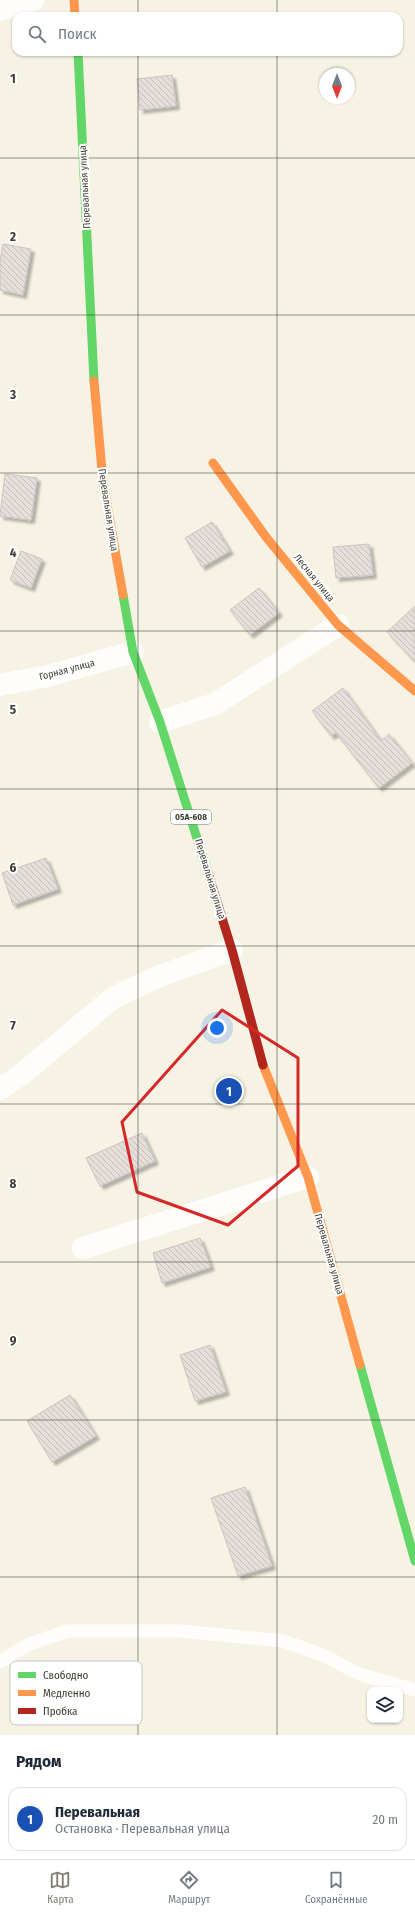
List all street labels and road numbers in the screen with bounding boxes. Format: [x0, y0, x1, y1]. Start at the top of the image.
street label: Перевальная улица [77, 145, 93, 229]
street label: Перевальная улица [96, 468, 120, 552]
street label: Лесная улица [291, 552, 337, 604]
street label: Горная улица [38, 657, 96, 683]
road number: 05А-608 [171, 810, 211, 824]
street label: Перевальная улица [192, 837, 228, 921]
street label: Перевальная улица [312, 1212, 346, 1296]

